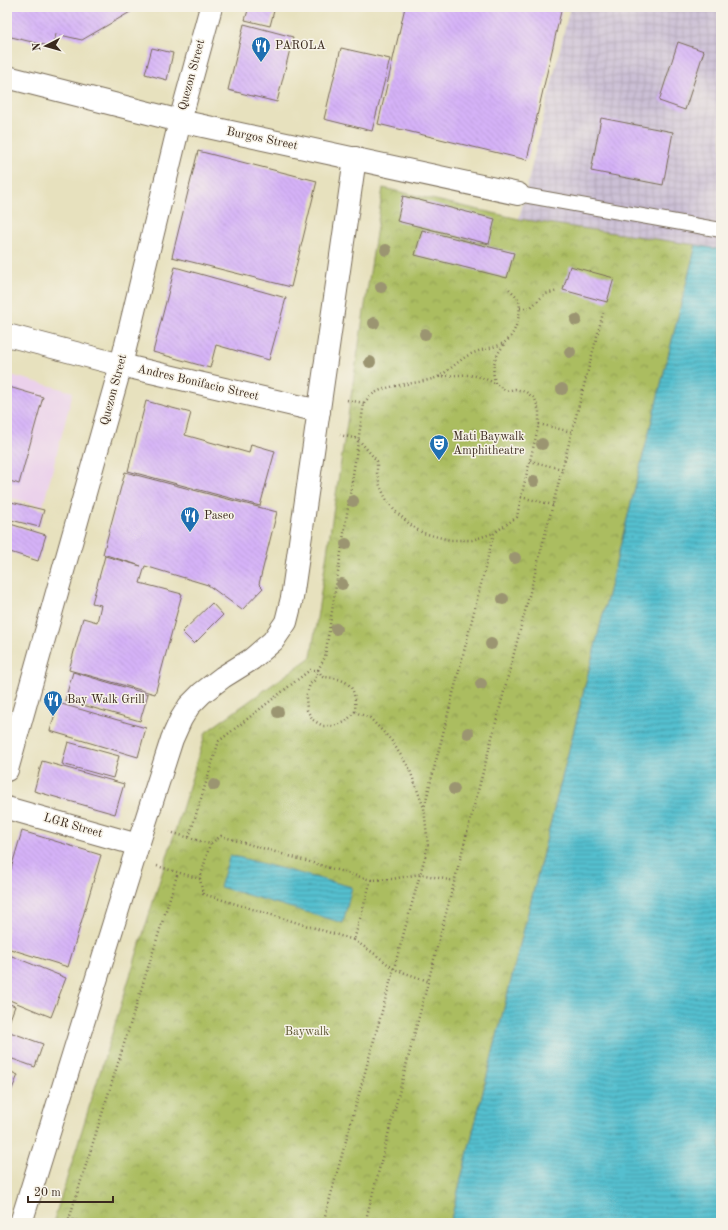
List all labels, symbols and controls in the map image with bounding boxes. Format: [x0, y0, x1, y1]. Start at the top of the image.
north arrow [26, 26, 66, 66]
restaurant icon: PAROLA [250, 35, 272, 63]
street label: Quezon Street [177, 38, 207, 112]
place label: PAROLA [275, 40, 326, 52]
text: N [32, 42, 43, 52]
street label: Burgos Street [225, 126, 299, 152]
street label: Quezon Street [99, 353, 129, 427]
street label: Andres Bonifacio Street [136, 363, 260, 403]
place label: Mati Baywalk Amphitheatre [453, 431, 525, 457]
theatre icon: Mati Baywalk Amphitheatre [428, 433, 450, 461]
restaurant icon: Paseo [179, 505, 201, 533]
place label: Paseo [204, 510, 234, 522]
restaurant icon: Bay Walk Grill [42, 689, 64, 717]
place label: Bay Walk Grill [67, 694, 145, 706]
street label: LGR Street [42, 812, 104, 840]
park label: Baywalk [285, 1026, 329, 1038]
scale bar [28, 1178, 113, 1204]
text: 20 m [34, 1187, 61, 1199]

